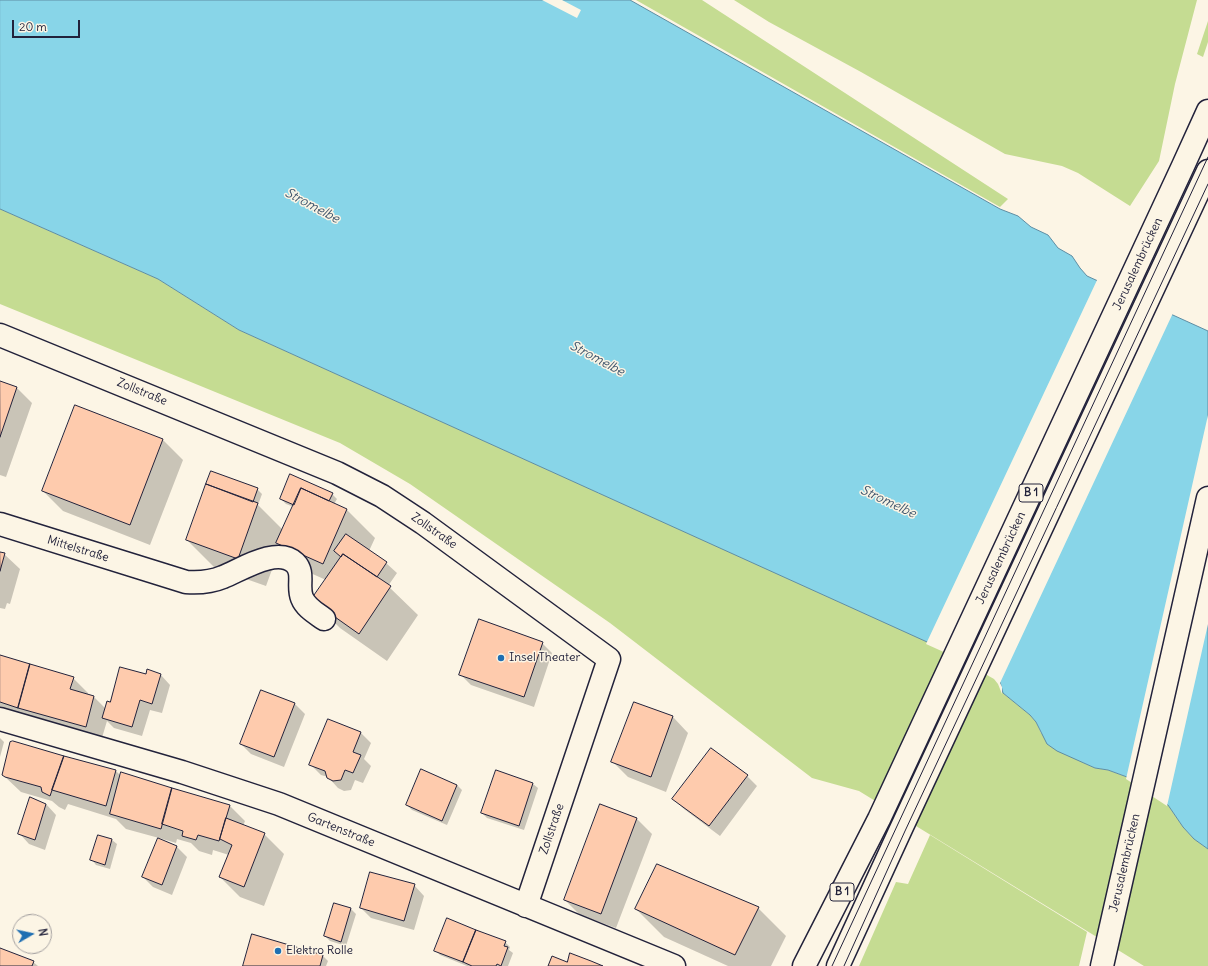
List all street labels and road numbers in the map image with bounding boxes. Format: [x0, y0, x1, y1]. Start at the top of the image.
street label: Jerusalembrücken [1110, 215, 1166, 313]
street label: Zollstraße [115, 375, 169, 409]
road number: B 1 [1019, 484, 1043, 502]
street label: Jerusalembrücken [973, 509, 1029, 607]
street label: Zollstraße [408, 510, 460, 552]
street label: Mittelstraße [45, 533, 111, 565]
street label: Zollstraße [537, 802, 567, 856]
street label: Gartenstraße [305, 810, 377, 850]
street label: Jerusalembrücken [1107, 812, 1143, 914]
road number: B 1 [830, 883, 854, 901]

